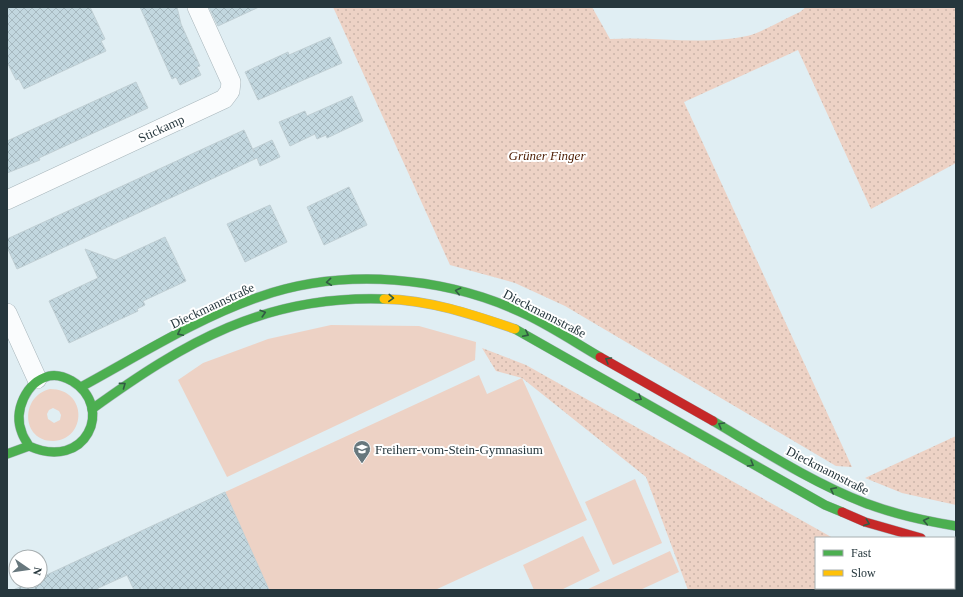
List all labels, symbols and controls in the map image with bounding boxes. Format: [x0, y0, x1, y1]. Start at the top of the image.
street label: Stickamp [136, 111, 187, 146]
park label: Grüner Finger [509, 148, 586, 163]
one-way arrow [325, 277, 332, 286]
street label: Dieckmannstraße [168, 279, 257, 331]
street label: Dieckmannstraße [501, 286, 589, 341]
one-way arrow [454, 287, 461, 295]
one-way arrow [388, 294, 394, 303]
one-way arrow [259, 309, 266, 318]
one-way arrow [177, 328, 185, 336]
one-way arrow [521, 329, 529, 337]
one-way arrow [605, 358, 612, 365]
one-way arrow [119, 382, 126, 390]
one-way arrow [635, 394, 642, 401]
one-way arrow [717, 423, 725, 430]
school or university icon: Freiherr-vom-Stein-Gymnasium [352, 439, 372, 464]
place label: Freiherr-vom-Stein-Gymnasium [375, 442, 543, 457]
street label: Dieckmannstraße [784, 443, 872, 498]
one-way arrow [747, 459, 754, 466]
one-way arrow [830, 487, 838, 495]
one-way arrow [923, 517, 929, 525]
one-way arrow [863, 518, 870, 526]
legend [815, 537, 955, 589]
text: Fast [851, 546, 872, 560]
north arrow [8, 549, 48, 589]
text: N [31, 566, 44, 577]
text: Slow [851, 566, 876, 580]

